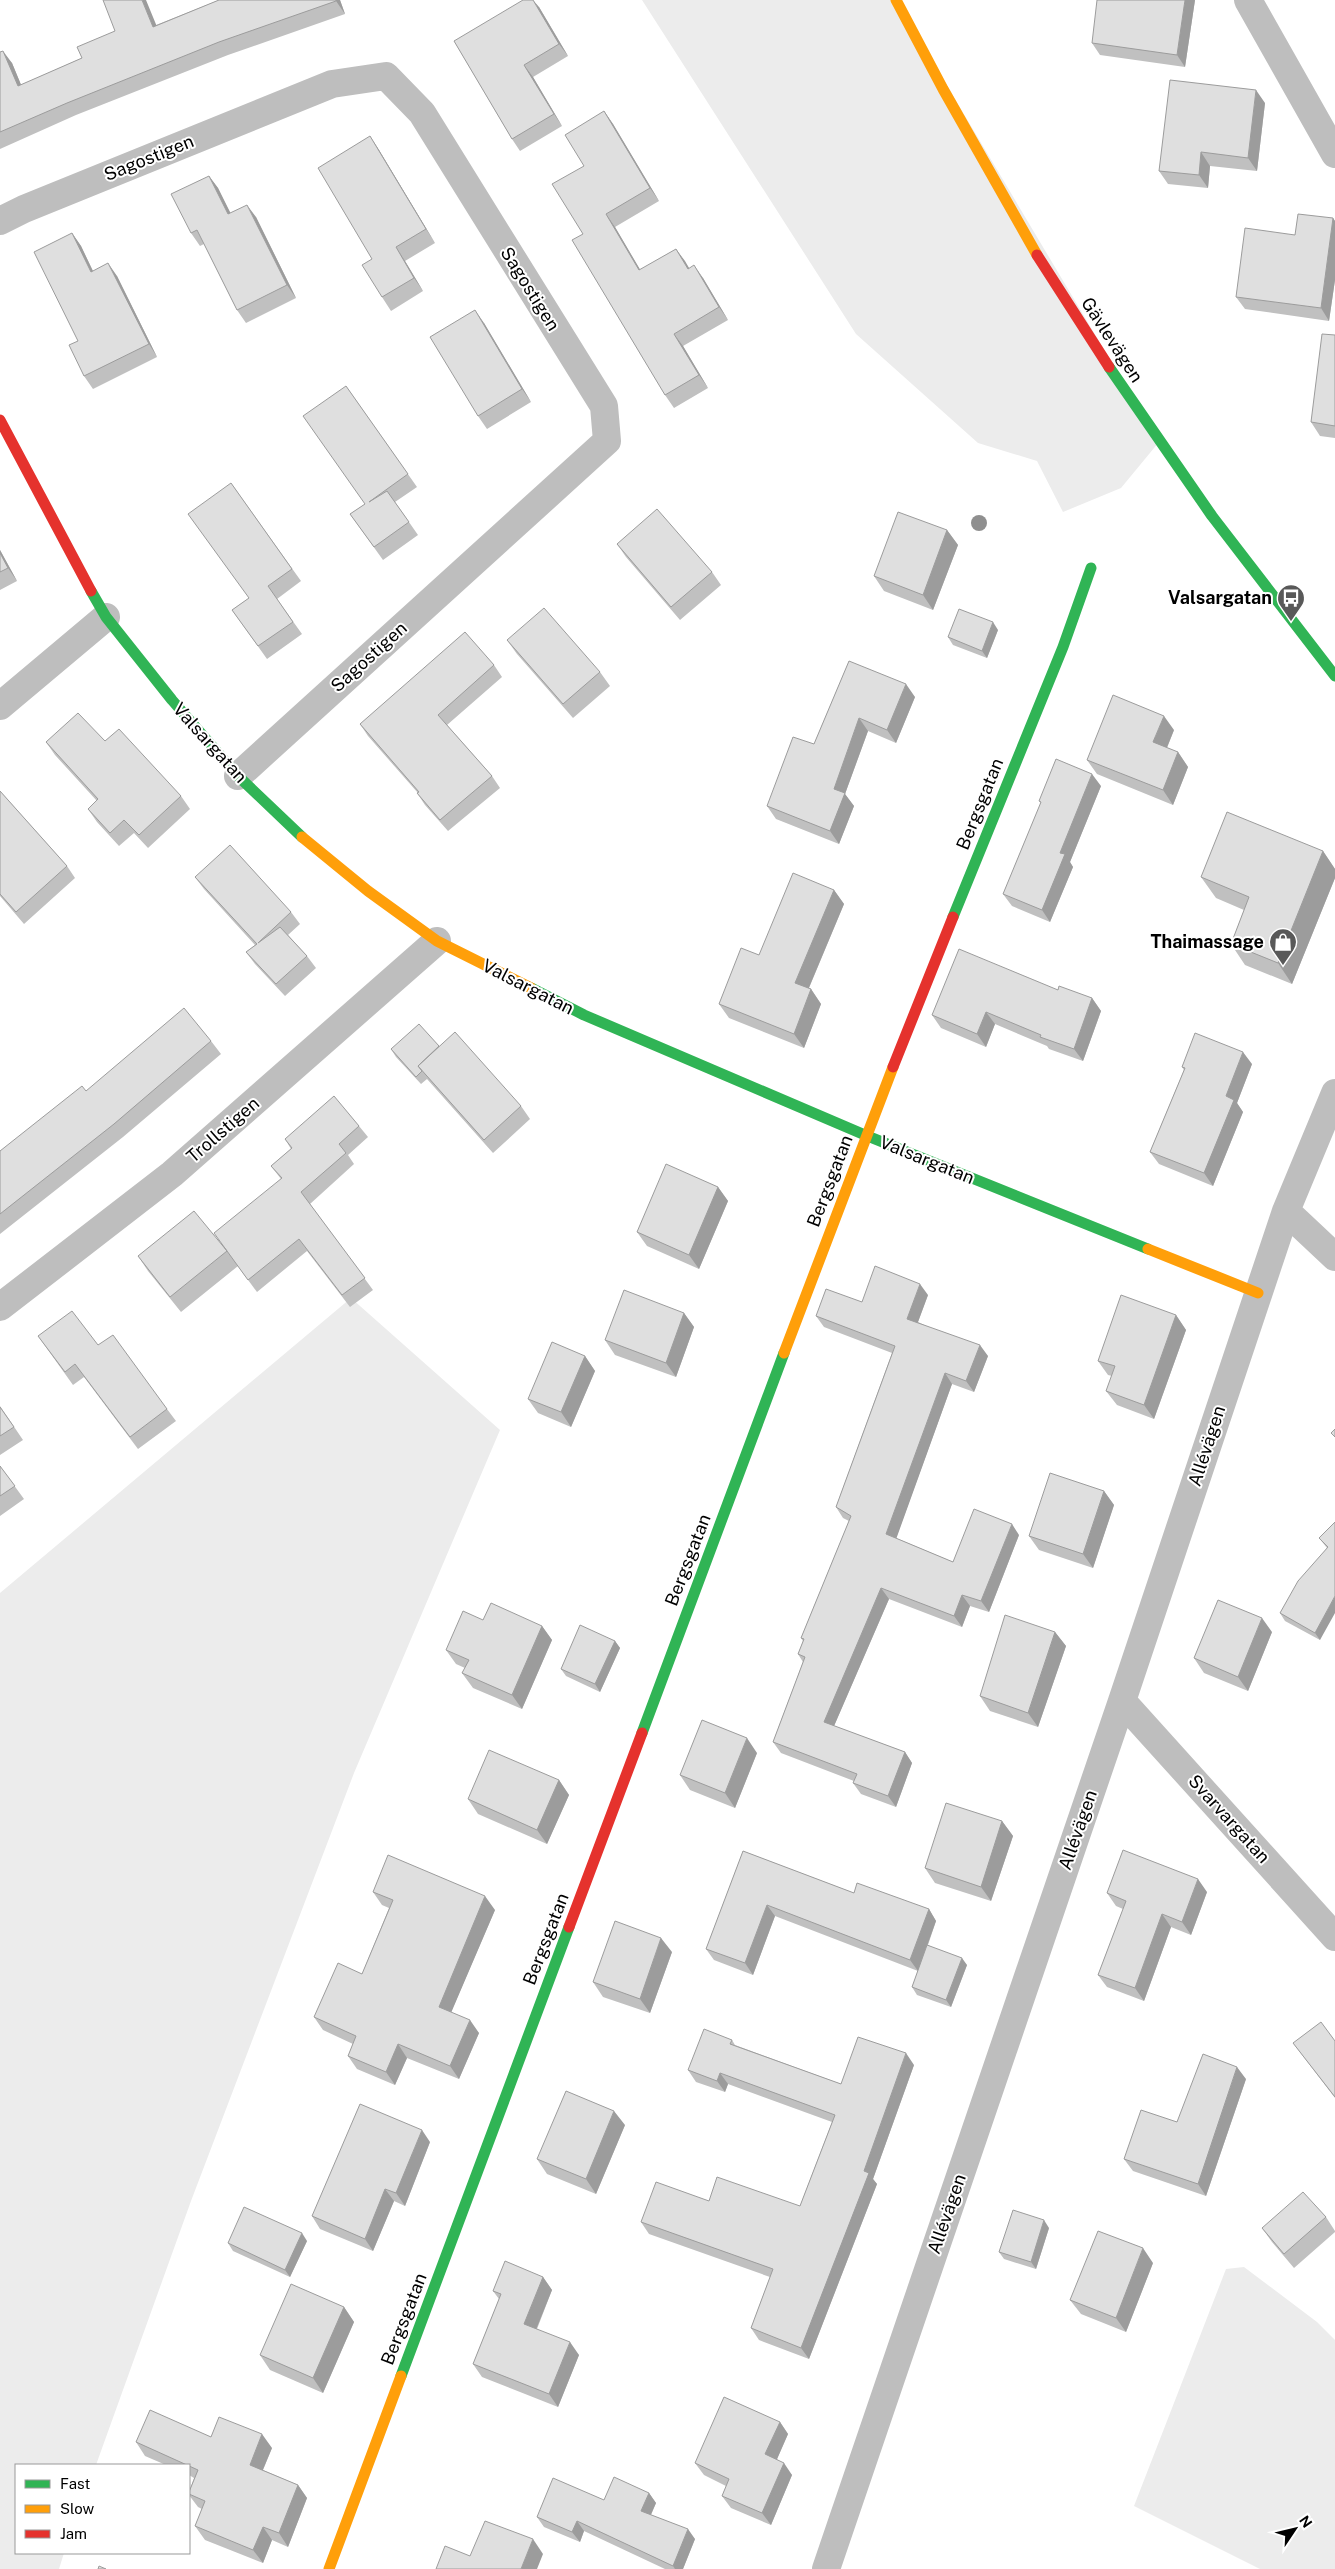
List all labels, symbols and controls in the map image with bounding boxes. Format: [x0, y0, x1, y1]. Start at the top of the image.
street label: Sagostigen [101, 130, 197, 185]
street label: Sagostigen [496, 243, 564, 335]
street label: Gävlevägen [1077, 293, 1148, 386]
bus stop icon: Valsargatan [1276, 583, 1306, 622]
place label: Valsargatan [1168, 587, 1272, 608]
street label: Sagostigen [326, 617, 411, 696]
street label: Valsargatan [169, 698, 252, 787]
street label: Bergsgatan [952, 755, 1007, 853]
shop icon: Thaimassage [1268, 927, 1298, 966]
place label: Thaimassage [1150, 931, 1264, 952]
street label: Valsargatan [479, 954, 578, 1019]
street label: Trollstigen [182, 1092, 263, 1167]
street label: Valsargatan [877, 1131, 978, 1188]
street label: Bergsgatan [802, 1132, 857, 1230]
street label: Allévägen [1184, 1403, 1229, 1489]
street label: Bergsgatan [660, 1511, 715, 1609]
street label: Svarvargatan [1184, 1770, 1275, 1867]
street label: Allévägen [1054, 1787, 1101, 1873]
street label: Bergsgatan [518, 1890, 573, 1988]
street label: Allévägen [923, 2171, 970, 2257]
street label: Bergsgatan [376, 2270, 431, 2368]
legend [15, 2464, 190, 2554]
text: Fast [60, 2475, 90, 2492]
text: Slow [60, 2500, 95, 2517]
north arrow [1270, 2504, 1320, 2554]
text: N [1296, 2512, 1315, 2531]
text: Jam [60, 2525, 87, 2542]

